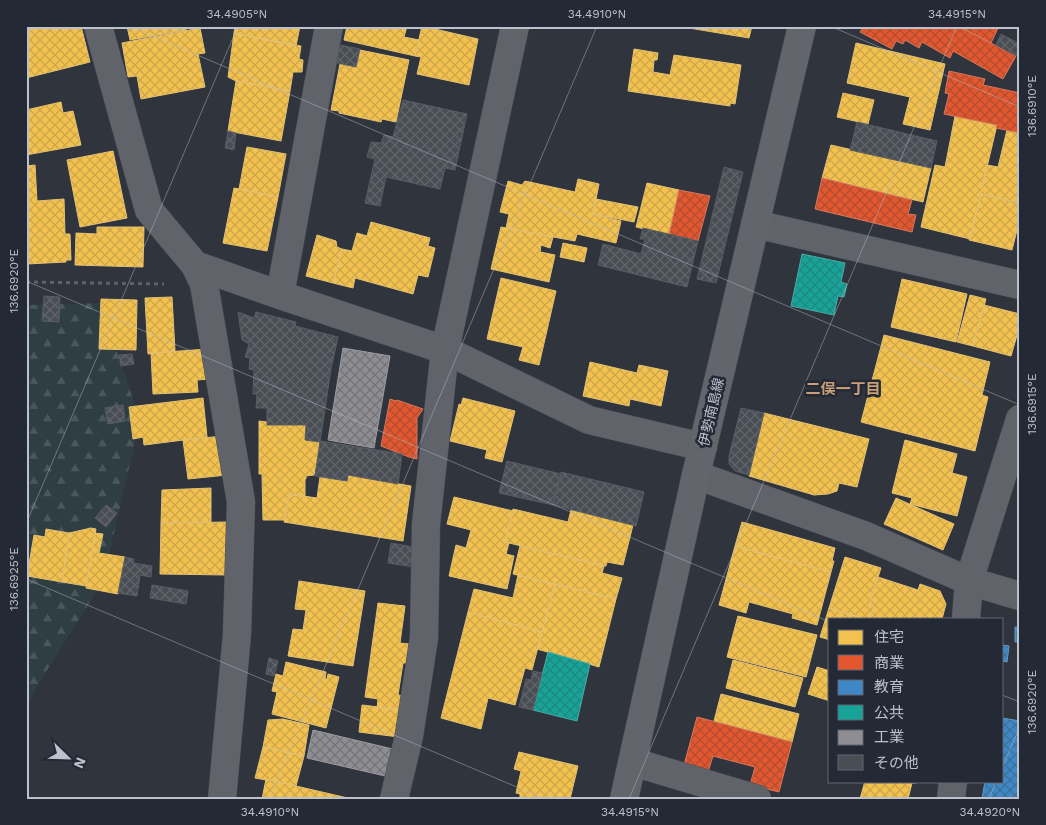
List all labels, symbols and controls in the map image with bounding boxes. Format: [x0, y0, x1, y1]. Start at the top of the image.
text: 34.4905°N [207, 7, 267, 21]
text: 34.4910°N [568, 7, 626, 21]
text: 34.4915°N [928, 7, 986, 21]
text: 136.6910°E [1025, 75, 1039, 137]
text: 136.6920°E [7, 248, 21, 313]
text: 136.6915°E [1025, 373, 1039, 435]
street label: 伊勢南島線 [695, 376, 727, 448]
district label: 二俣一丁目 [805, 380, 881, 398]
text: 136.6925°E [7, 547, 21, 611]
legend [828, 618, 1004, 782]
text: 住宅 [874, 628, 904, 646]
text: 商業 [874, 654, 904, 672]
text: 136.6920°E [1025, 669, 1039, 734]
text: 教育 [874, 678, 904, 696]
text: 公共 [874, 704, 904, 722]
text: 工業 [874, 728, 904, 746]
north arrow [42, 732, 92, 782]
text: その他 [874, 754, 919, 772]
text: N [71, 755, 89, 771]
text: 34.4910°N [241, 805, 299, 819]
text: 34.4915°N [601, 805, 659, 819]
text: 34.4920°N [960, 805, 1020, 819]

